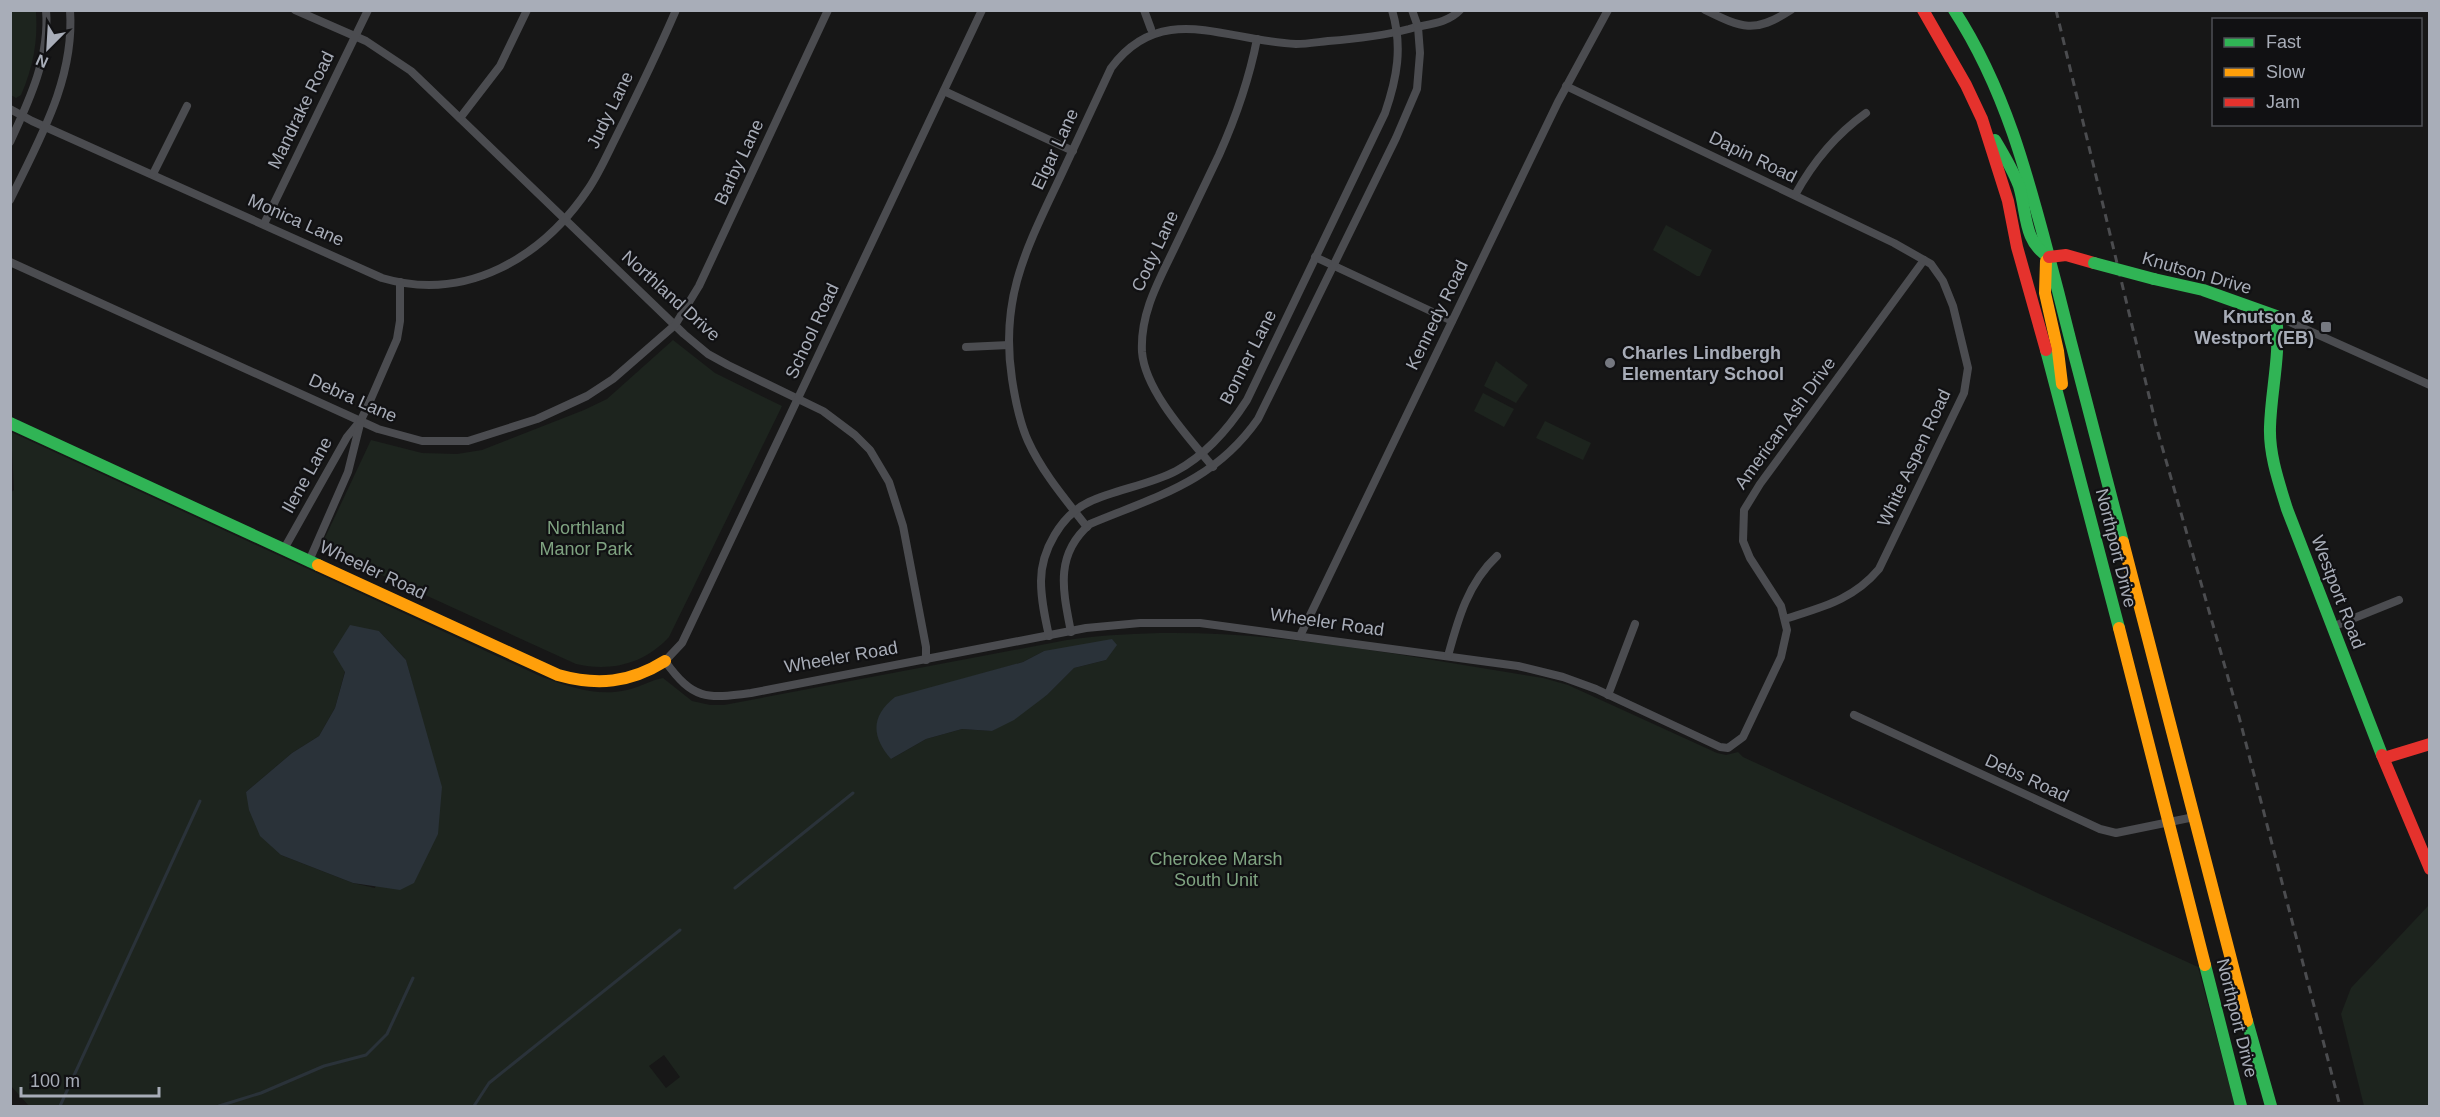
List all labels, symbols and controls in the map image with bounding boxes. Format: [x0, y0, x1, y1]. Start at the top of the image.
north arrow [18, 18, 78, 78]
legend [2212, 18, 2422, 126]
text: Fast [2266, 32, 2301, 52]
street label: Mandrake Road [264, 48, 338, 172]
text: N [33, 51, 51, 71]
text: Slow [2266, 62, 2306, 82]
street label: Judy Lane [583, 68, 637, 152]
text: Jam [2266, 92, 2300, 112]
street label: Elgar Lane [1028, 105, 1082, 193]
street label: Barby Lane [710, 116, 768, 208]
street label: Dapin Road [1706, 127, 1800, 187]
street label: Monica Lane [245, 190, 347, 250]
street label: Cody Lane [1128, 207, 1182, 295]
street label: Northland Drive [618, 247, 724, 345]
street label: Knutson Drive [2140, 248, 2254, 298]
street label: Kennedy Road [1402, 257, 1472, 373]
street label: School Road [781, 280, 843, 382]
street label: Bonner Lane [1216, 307, 1280, 407]
place label: Knutson & Westport (EB) [2194, 307, 2314, 348]
marker: Knutson & Westport (EB) [2319, 320, 2333, 334]
place label: Charles Lindbergh Elementary School [1622, 343, 1784, 384]
street label: American Ash Drive [1730, 353, 1840, 493]
marker: Charles Lindbergh Elementary School [1603, 356, 1617, 370]
street label: Debra Lane [306, 370, 400, 426]
street label: White Aspen Road [1873, 386, 1955, 530]
street label: Ilene Lane [278, 433, 336, 517]
street label: Northport Drive [2092, 486, 2140, 610]
park label: Northland Manor Park [539, 518, 634, 559]
street label: Westport Road [2307, 533, 2369, 651]
street label: Wheeler Road [317, 537, 429, 603]
street label: Wheeler Road [1269, 604, 1385, 640]
street label: Wheeler Road [783, 637, 899, 677]
street label: Debs Road [1982, 750, 2072, 806]
park label: Cherokee Marsh South Unit [1149, 849, 1283, 890]
street label: Northport Drive [2213, 956, 2261, 1080]
scale bar [21, 1060, 159, 1098]
text: 100 m [30, 1071, 80, 1091]

